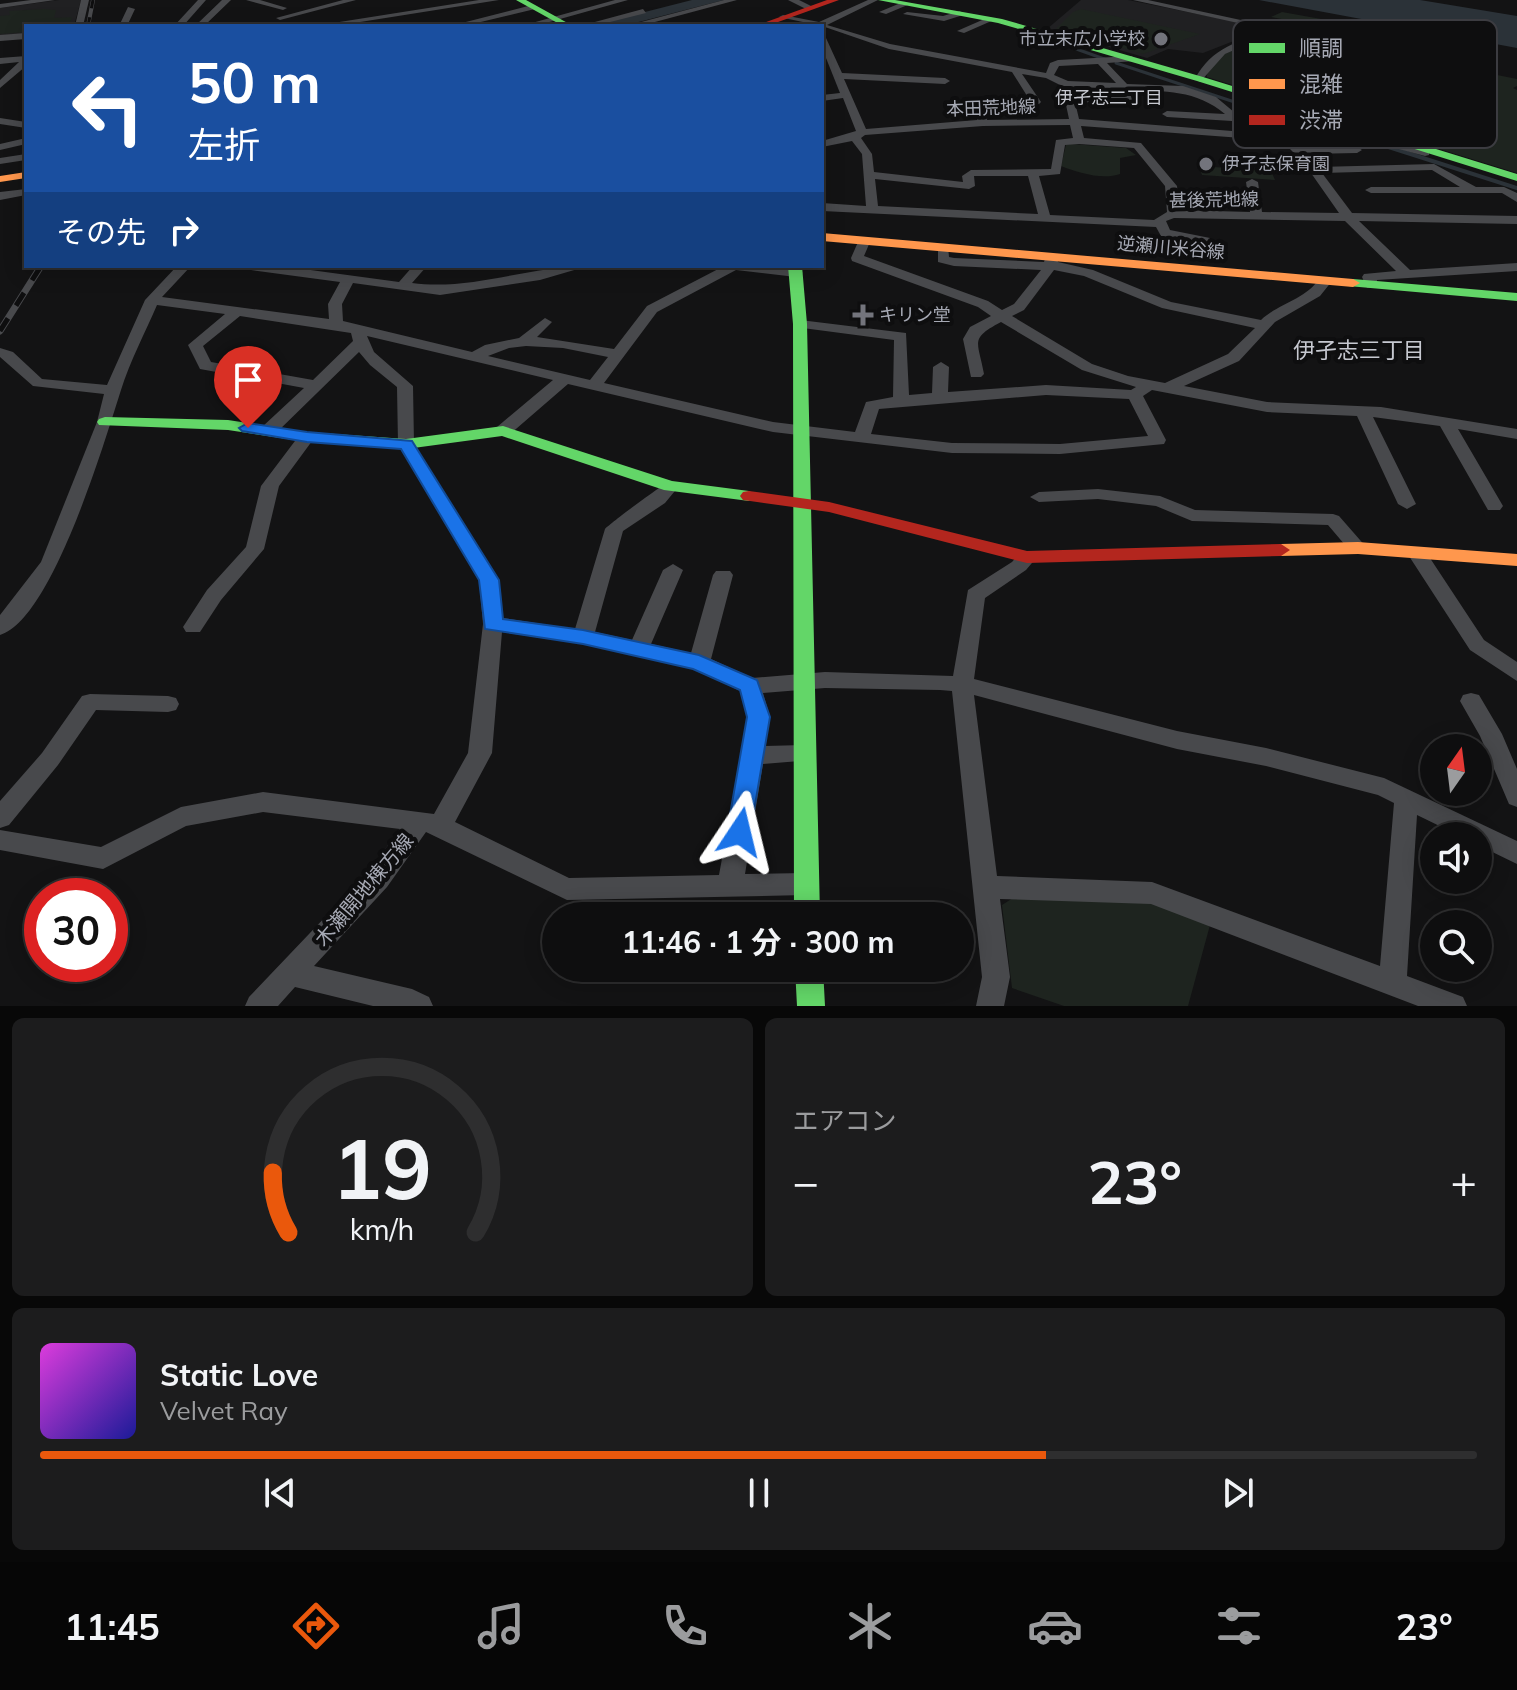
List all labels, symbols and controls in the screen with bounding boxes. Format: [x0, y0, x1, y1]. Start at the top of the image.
legend [1233, 20, 1497, 148]
place label: 市立末広小学校 [1019, 27, 1145, 50]
marker: 市立末広小学校 [1152, 30, 1170, 48]
text: 順調 [1299, 34, 1343, 62]
text: 50 m [188, 47, 321, 117]
icon: left [56, 56, 160, 160]
text: 混雑 [1299, 70, 1343, 98]
district label: 伊孑志二丁目 [1055, 86, 1163, 109]
street label: 本田荒地線 [946, 94, 1036, 121]
text: 渋滞 [1299, 106, 1343, 134]
text: 左折 [188, 122, 260, 167]
place label: 伊孑志保育園 [1222, 152, 1330, 175]
marker: 伊孑志保育園 [1197, 155, 1215, 173]
street label: 甚後荒地線 [1169, 187, 1259, 212]
icon: right [162, 208, 206, 252]
text: その先 [56, 213, 146, 251]
street label: 逆瀬川米谷線 [1116, 231, 1226, 264]
place label: キリン堂 [879, 303, 951, 326]
marker: キリン堂 [854, 306, 872, 324]
district label: 伊孑志三丁目 [1293, 336, 1425, 364]
pin [214, 346, 282, 428]
icon: arrive [226, 358, 270, 402]
north arrow [1420, 734, 1492, 806]
map controls [1420, 734, 1492, 982]
position arrow [698, 790, 782, 874]
button: sound [1420, 822, 1492, 894]
street label: 木瀬開地棟方線 [309, 828, 418, 951]
speed limit sign: 30 [24, 878, 128, 982]
button: search [1420, 910, 1492, 982]
text: 11:46 · 1 分 · 300 m [622, 923, 894, 961]
text: エアコン [793, 1104, 897, 1137]
text: 19 [332, 1115, 432, 1220]
text: 23° [1087, 1144, 1182, 1219]
text: − [793, 1154, 819, 1209]
text: + [1451, 1154, 1477, 1209]
text: km/h [350, 1211, 415, 1247]
text: Static Love [160, 1356, 318, 1394]
text: Velvet Ray [160, 1394, 288, 1427]
icon: previous [258, 1471, 302, 1515]
icon: pause [737, 1471, 781, 1515]
icon: next [1216, 1471, 1260, 1515]
icon: directions [288, 1598, 344, 1654]
icon: music [473, 1598, 529, 1654]
icon: phone [657, 1598, 713, 1654]
icon: climate [842, 1598, 898, 1654]
icon: car [1027, 1598, 1083, 1654]
icon: filters [1211, 1598, 1267, 1654]
text: 11:45 [64, 1604, 160, 1649]
text: 23° [1396, 1604, 1453, 1649]

